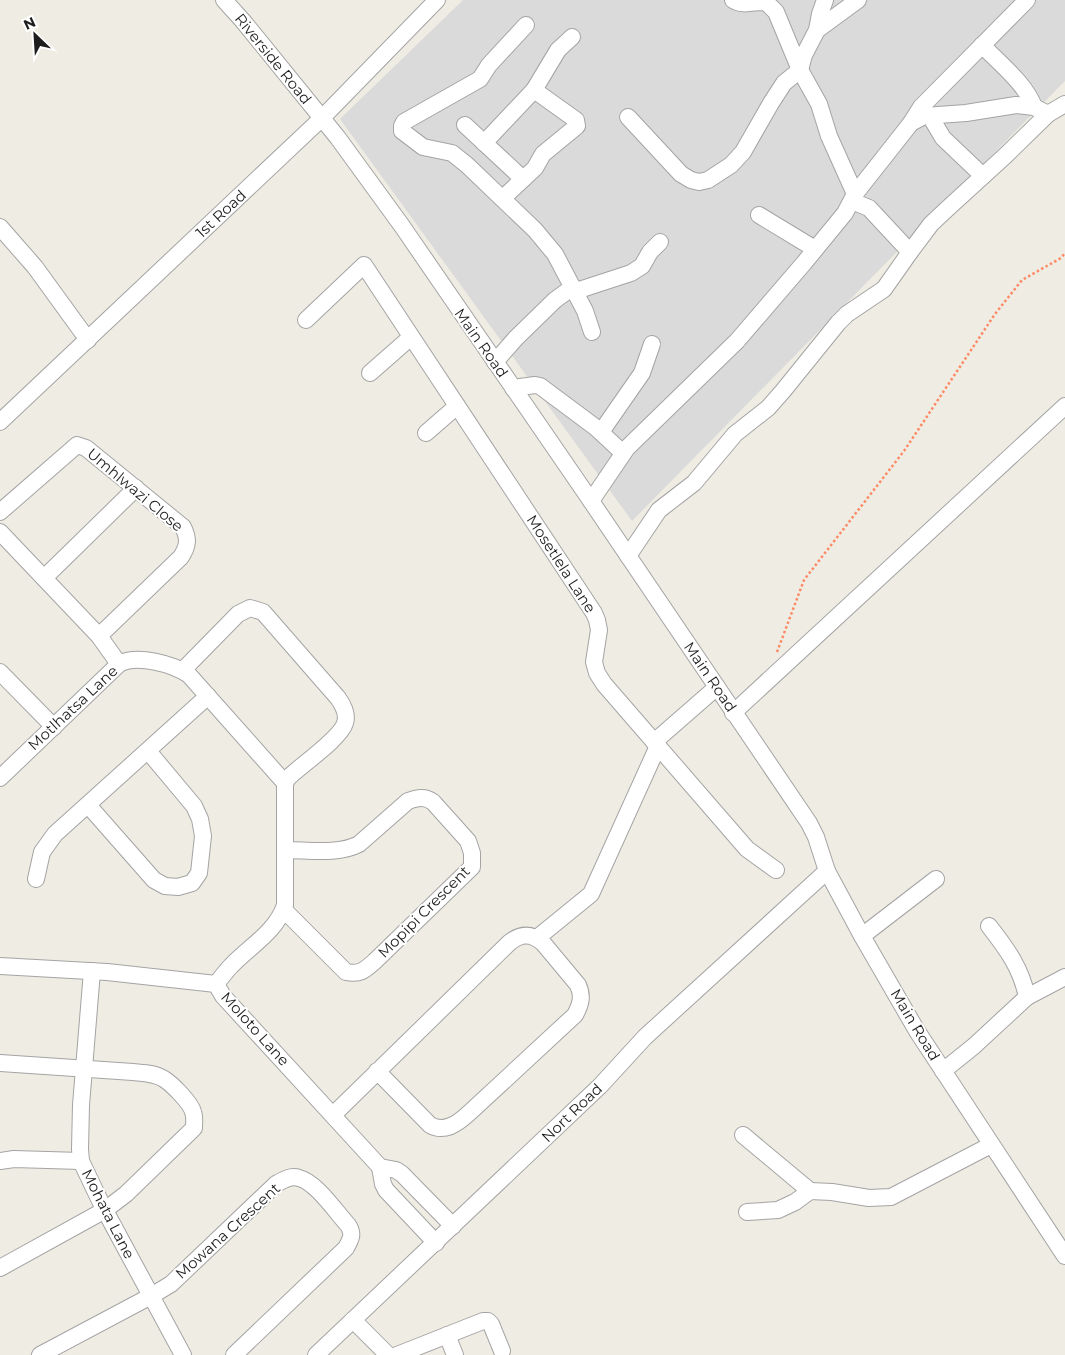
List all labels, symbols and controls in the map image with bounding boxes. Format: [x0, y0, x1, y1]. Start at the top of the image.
street label: Riverside Road [231, 9, 316, 108]
north arrow [10, 10, 60, 60]
text: N [21, 13, 38, 34]
street label: 1st Road [192, 186, 250, 242]
street label: Main Road [451, 304, 512, 381]
street label: Umhlwazi Close [83, 444, 187, 535]
street label: Mosetlela Lane [523, 511, 600, 616]
street label: Main Road [680, 638, 741, 715]
street label: Motlhatsa Lane [24, 661, 122, 754]
street label: Mopipi Crescent [374, 862, 474, 962]
street label: Main Road [887, 985, 944, 1064]
street label: Moloto Lane [217, 988, 294, 1070]
street label: Nort Road [537, 1079, 606, 1146]
street label: Mohata Lane [78, 1166, 139, 1262]
street label: Mowana Crescent [171, 1179, 284, 1283]

